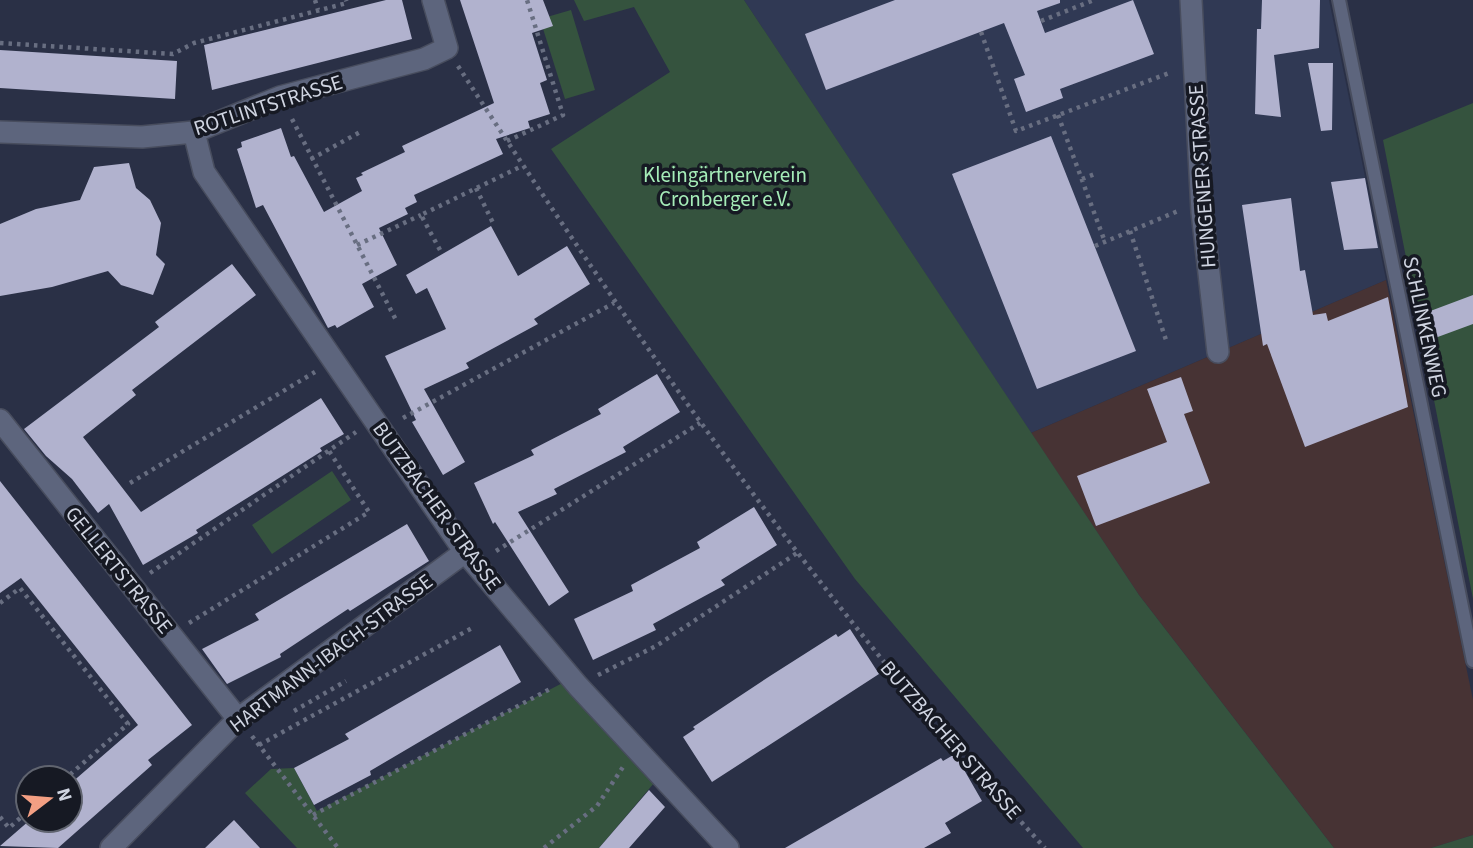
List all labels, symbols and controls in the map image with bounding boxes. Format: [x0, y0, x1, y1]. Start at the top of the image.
street label: ROTLINTSTRASSE [190, 67, 346, 143]
street label: HUNGENER STRASSE [1181, 83, 1223, 269]
park label: Kleingärtnerverein Cronberger e.V. [643, 160, 807, 214]
street label: SCHLINKENWEG [1395, 254, 1455, 400]
street label: BUTZBACHER STRASSE [365, 415, 509, 597]
street label: GELLERTSTRASSE [58, 500, 180, 640]
street label: HARTMANN-IBACH-STRASSE [223, 566, 439, 740]
street label: BUTZBACHER STRASSE [873, 654, 1029, 826]
north arrow [14, 764, 84, 834]
text: N [49, 785, 79, 805]

